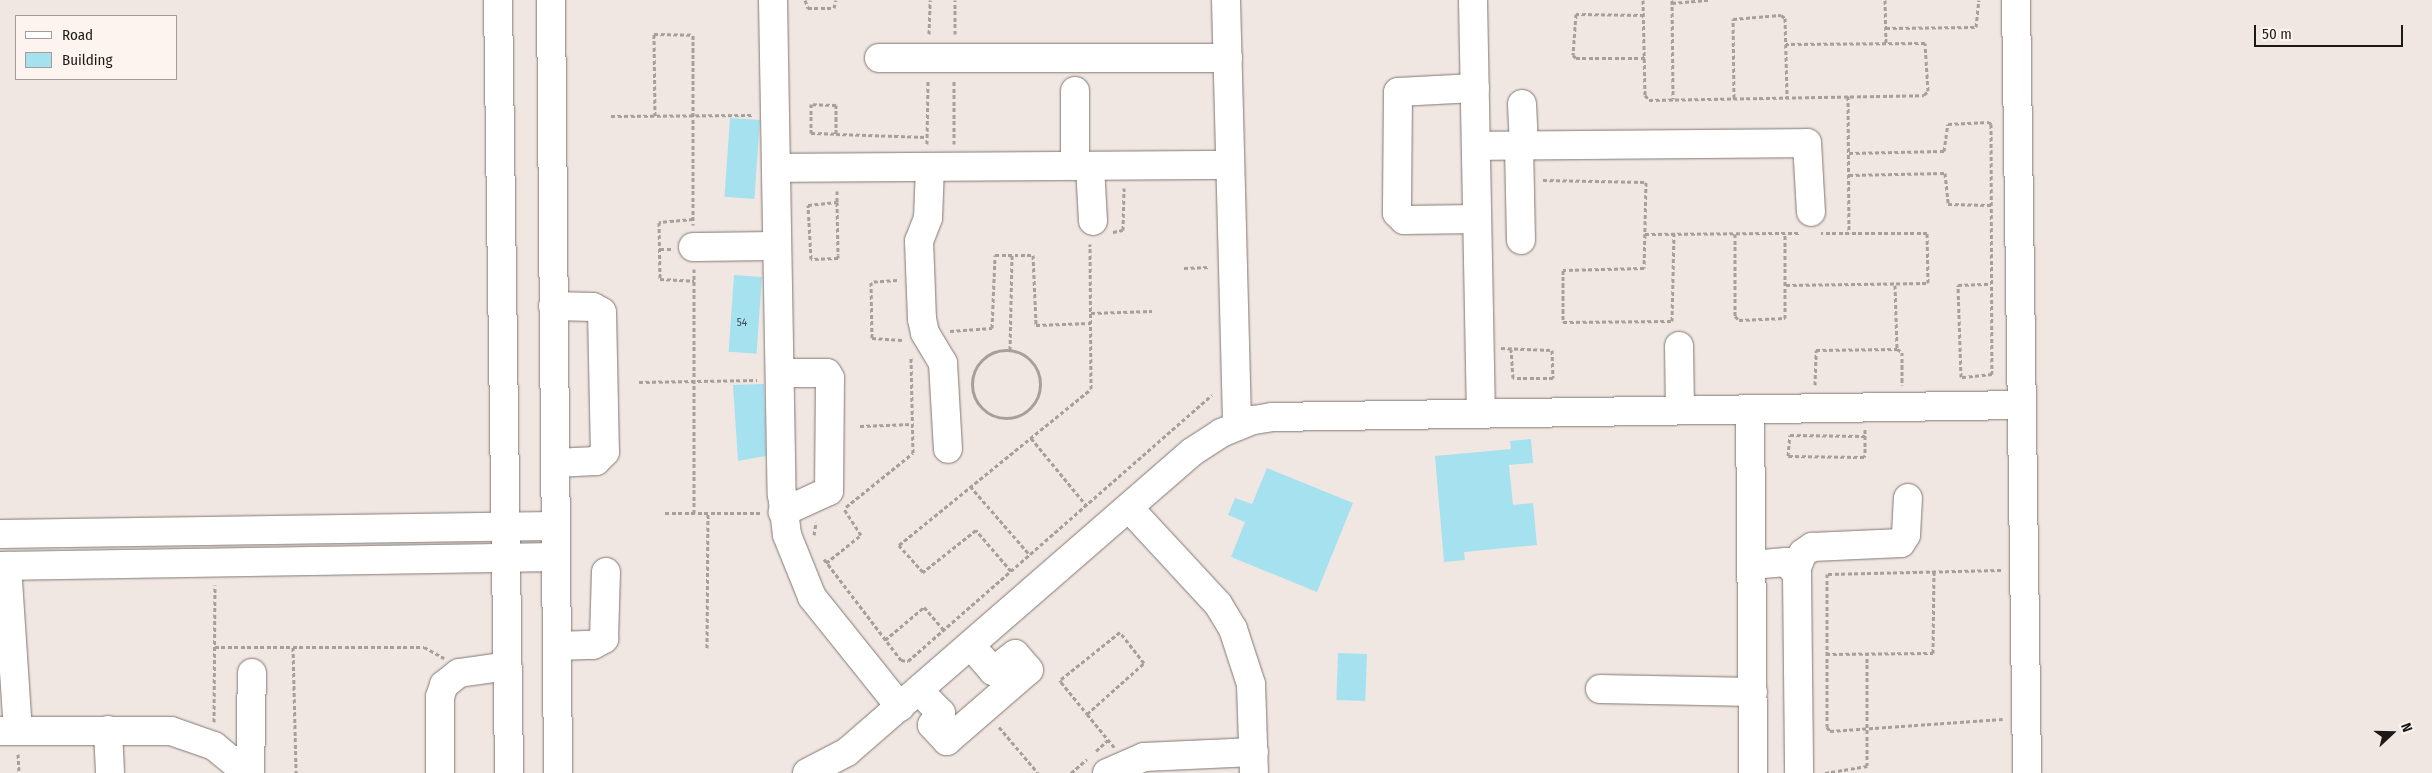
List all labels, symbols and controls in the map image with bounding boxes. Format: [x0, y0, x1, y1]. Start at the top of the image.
legend [15, 15, 178, 80]
scale bar [2257, 15, 2406, 47]
text: 50 m [2262, 25, 2292, 43]
text: Road [62, 26, 93, 44]
text: Building [62, 51, 113, 69]
house number: 54 [737, 316, 747, 330]
north arrow [2367, 708, 2417, 758]
text: N [2397, 720, 2416, 734]

